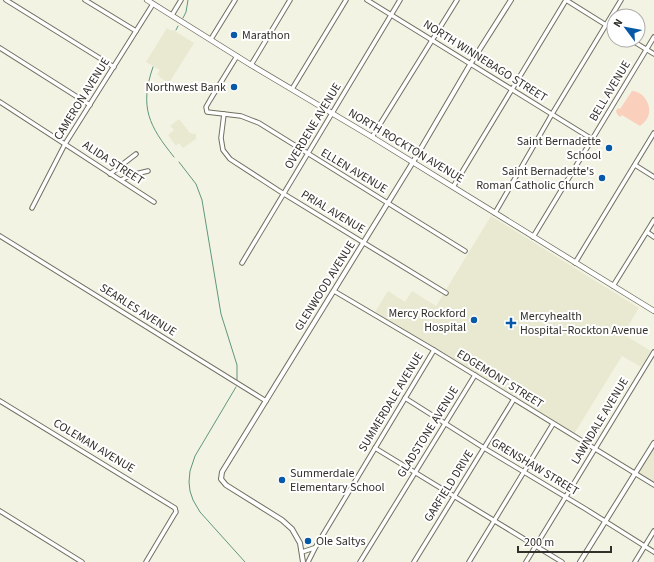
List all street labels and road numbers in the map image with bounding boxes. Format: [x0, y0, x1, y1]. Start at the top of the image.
street label: NORTH WINNEBAGO STREET [420, 16, 551, 106]
street label: CAMERON AVENUE [50, 55, 114, 143]
street label: BELL AVENUE [585, 57, 635, 125]
street label: OVERDENE AVENUE [280, 80, 346, 172]
street label: NORTH ROCKTON AVENUE [345, 105, 467, 187]
street label: ALIDA STREET [79, 137, 148, 190]
street label: ELLEN AVENUE [317, 144, 391, 198]
street label: PRIAL AVENUE [298, 186, 368, 238]
street label: GLENWOOD AVENUE [290, 238, 360, 334]
street label: SEARLES AVENUE [96, 280, 180, 340]
street label: EDGEMONT STREET [453, 345, 547, 413]
street label: SUMMERDALE AVENUE [354, 349, 428, 455]
street label: LAWNDALE AVENUE [567, 374, 633, 468]
street label: GLADSTONE AVENUE [393, 383, 463, 481]
street label: COLEMAN AVENUE [50, 415, 138, 477]
street label: GRENSHAW STREET [488, 434, 582, 500]
street label: GARFIELD DRIVE [420, 447, 478, 525]

